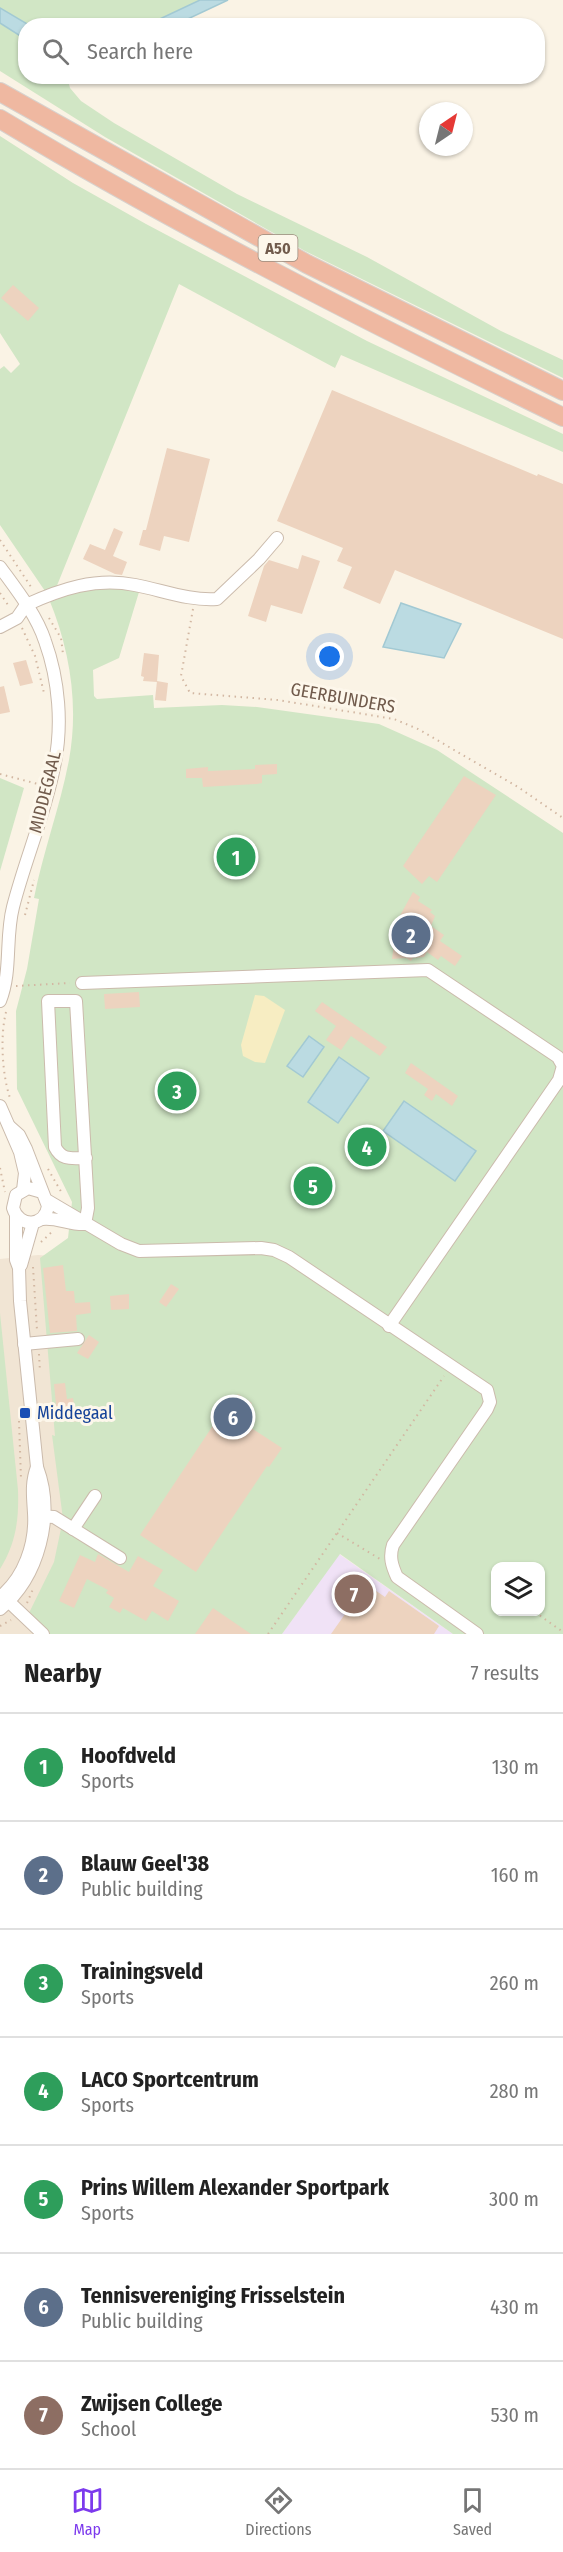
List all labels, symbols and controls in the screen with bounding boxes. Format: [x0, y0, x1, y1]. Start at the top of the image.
search box [18, 18, 545, 84]
icon: search [39, 35, 72, 68]
text: Search here [87, 38, 193, 65]
north arrow [419, 102, 473, 156]
road number: A50 [258, 235, 298, 261]
your location [315, 642, 344, 671]
street label: GEERBUNDERS [289, 678, 397, 718]
street label: MIDDEGAAL [24, 749, 66, 835]
pin: 1 [216, 834, 256, 880]
pin: 2 [392, 912, 430, 958]
pin: 3 [158, 1068, 196, 1114]
pin: 4 [348, 1124, 386, 1170]
pin: 5 [294, 1164, 332, 1208]
pin: 6 [214, 1394, 252, 1440]
place label: Middegaal [37, 1402, 113, 1424]
marker: Middegaal [18, 1406, 32, 1420]
map controls [491, 1562, 545, 1616]
button: layers [491, 1562, 545, 1616]
pin: 7 [334, 1572, 374, 1616]
text: Nearby [24, 1658, 101, 1689]
text: 7 results [471, 1661, 539, 1685]
text: Hoofdveld [81, 1742, 176, 1769]
text: 1 [39, 1755, 48, 1779]
text: 130 m [492, 1755, 539, 1779]
text: Sports [81, 1769, 134, 1793]
text: Blauw Geel'38 [81, 1850, 209, 1877]
text: 2 [39, 1863, 48, 1887]
text: 160 m [491, 1863, 539, 1887]
text: Public building [81, 1877, 203, 1901]
text: Trainingsveld [81, 1958, 203, 1985]
text: 3 [39, 1971, 48, 1995]
text: 260 m [490, 1971, 539, 1995]
text: Sports [81, 1985, 134, 2009]
text: LACO Sportcentrum [81, 2066, 259, 2093]
text: 4 [38, 2079, 49, 2103]
text: 280 m [490, 2079, 539, 2103]
text: Sports [81, 2093, 134, 2117]
text: Prins Willem Alexander Sportpark [81, 2174, 389, 2201]
text: 5 [39, 2187, 48, 2211]
text: 300 m [489, 2187, 539, 2211]
text: Sports [81, 2201, 134, 2225]
text: Tennisvereniging Frisselstein [81, 2282, 345, 2309]
text: 6 [38, 2295, 49, 2319]
text: 430 m [490, 2295, 539, 2319]
text: Public building [81, 2309, 203, 2333]
text: Zwijsen College [81, 2390, 223, 2417]
text: 7 [39, 2403, 48, 2427]
text: 530 m [490, 2403, 539, 2427]
text: School [81, 2417, 136, 2441]
tab: Map [71, 2484, 104, 2539]
tab: Directions [245, 2484, 312, 2539]
tab: Saved [453, 2484, 492, 2539]

